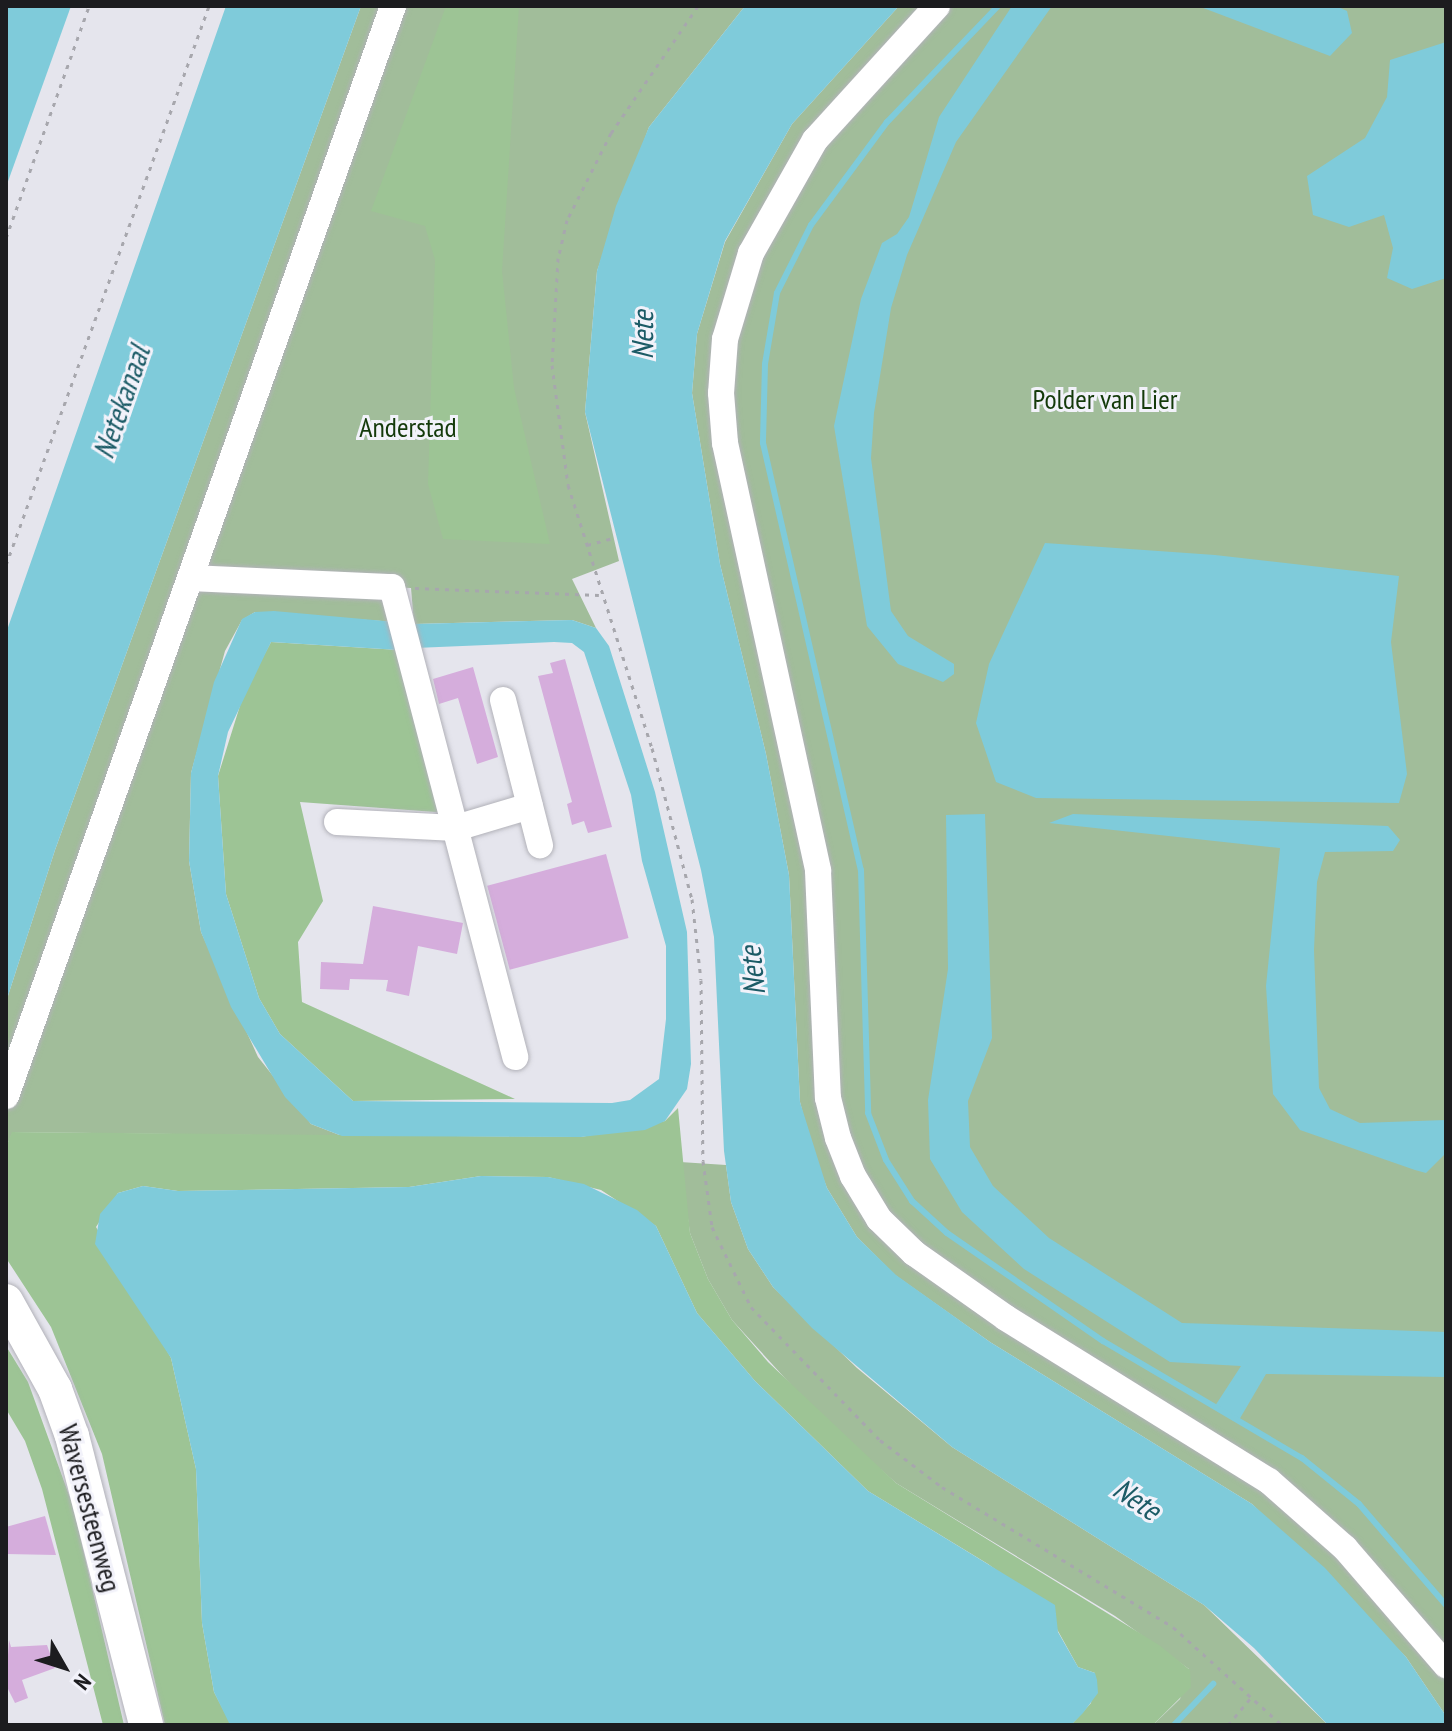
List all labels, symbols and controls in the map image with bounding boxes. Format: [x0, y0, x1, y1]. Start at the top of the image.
water label: Nete [624, 311, 660, 359]
water label: Netekanaal [85, 341, 157, 463]
park label: Polder van Lier [1033, 382, 1177, 416]
park label: Anderstad [359, 410, 457, 444]
water label: Nete [732, 945, 772, 997]
street label: Waversesteenweg [52, 1421, 128, 1595]
water label: Nete [1107, 1470, 1167, 1528]
north arrow [24, 1627, 104, 1707]
text: N [68, 1669, 97, 1696]

